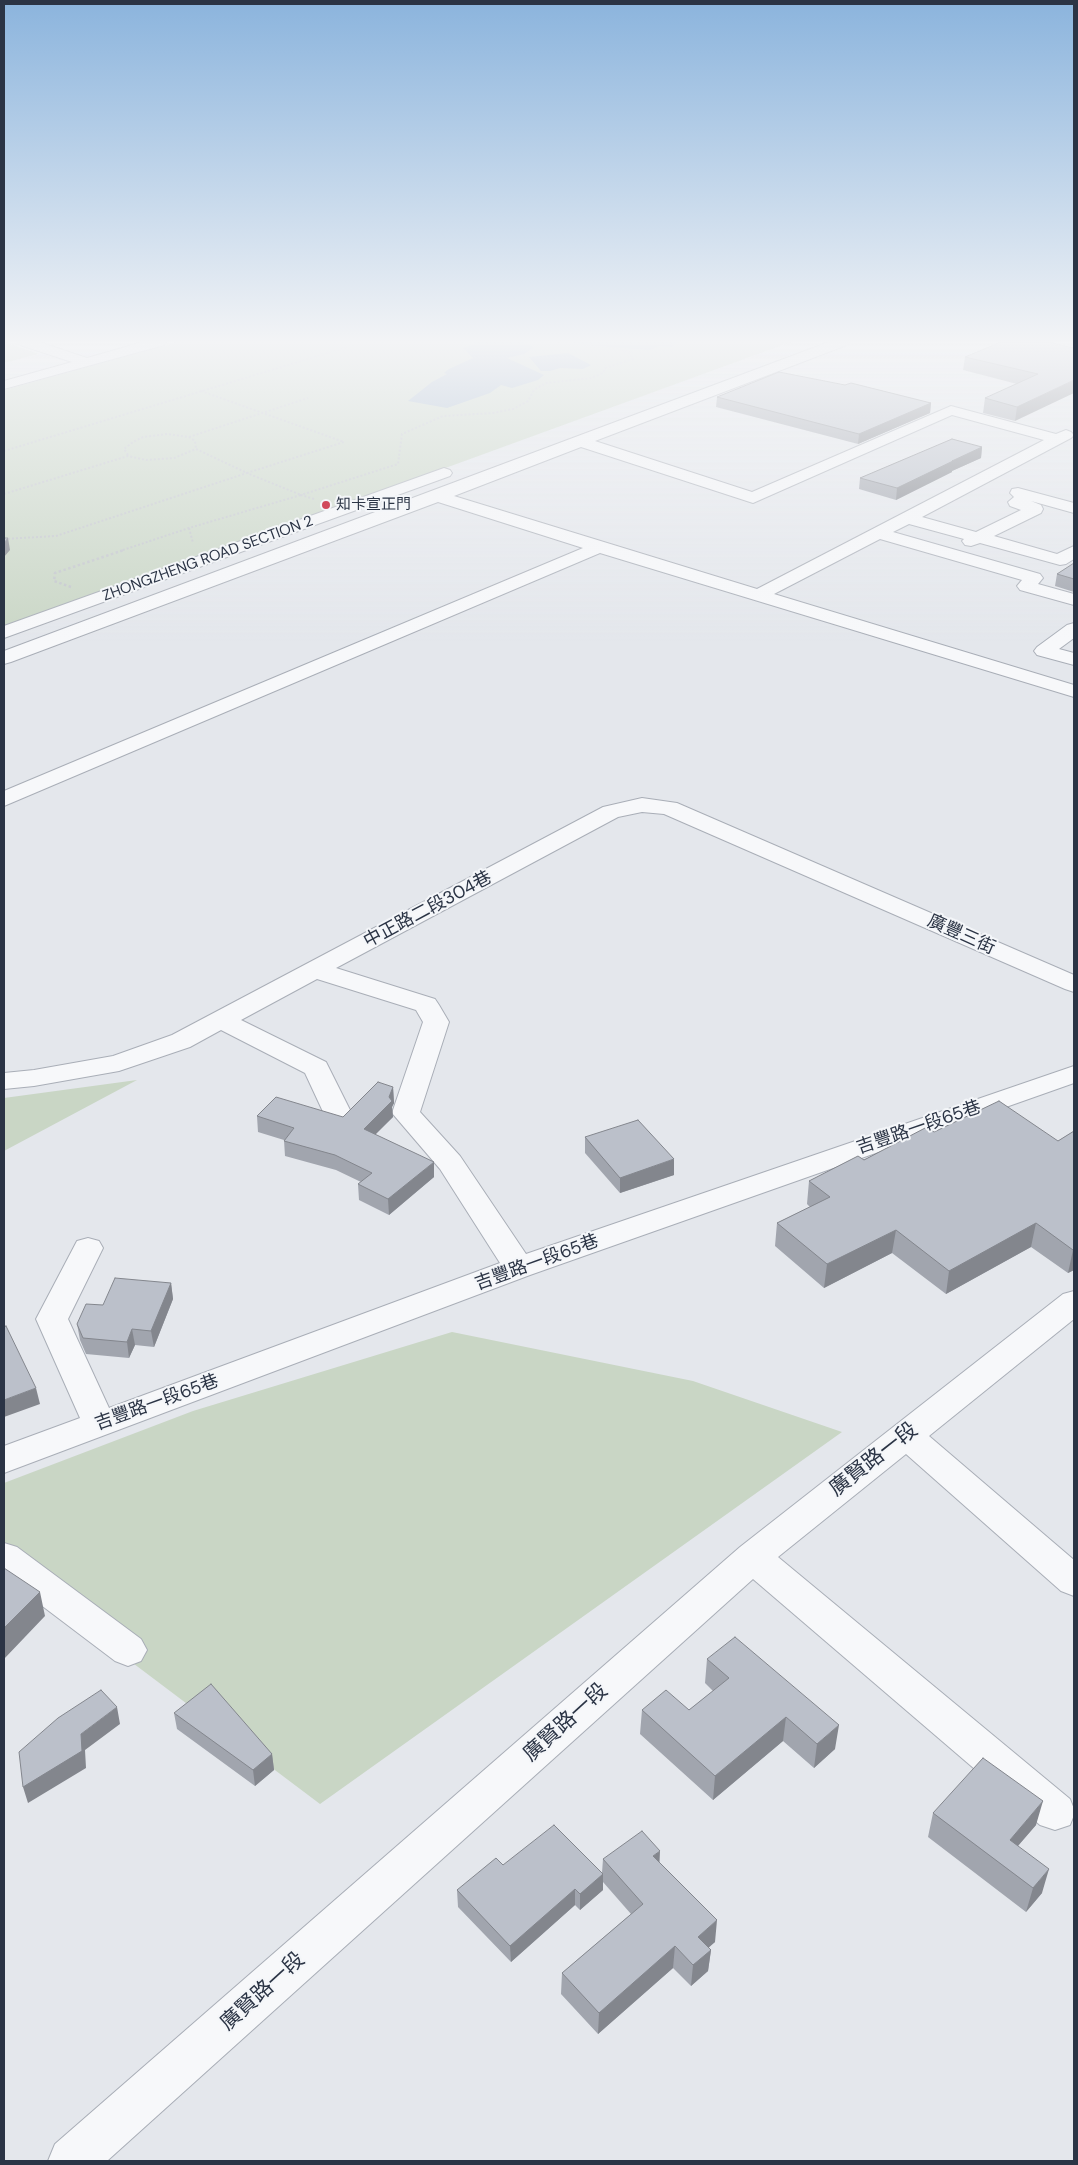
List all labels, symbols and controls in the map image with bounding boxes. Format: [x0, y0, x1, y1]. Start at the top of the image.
place label: 知卡宣正門 [336, 496, 411, 514]
marker: 知卡宣正門 [320, 499, 332, 511]
street label: ZHONGZHENG ROAD SECTION 2 [100, 513, 316, 605]
street label: 中正路二段304巷 [360, 867, 496, 953]
street label: 廣豐三街 [924, 910, 998, 960]
street label: 吉豐路一段65巷 [854, 1097, 984, 1159]
street label: 吉豐路一段65巷 [472, 1231, 602, 1295]
street label: 吉豐路一段65巷 [92, 1371, 222, 1435]
street label: 廣賢路一段 [825, 1418, 923, 1502]
street label: 廣賢路一段 [519, 1679, 613, 1767]
street label: 廣賢路一段 [216, 1948, 310, 2036]

